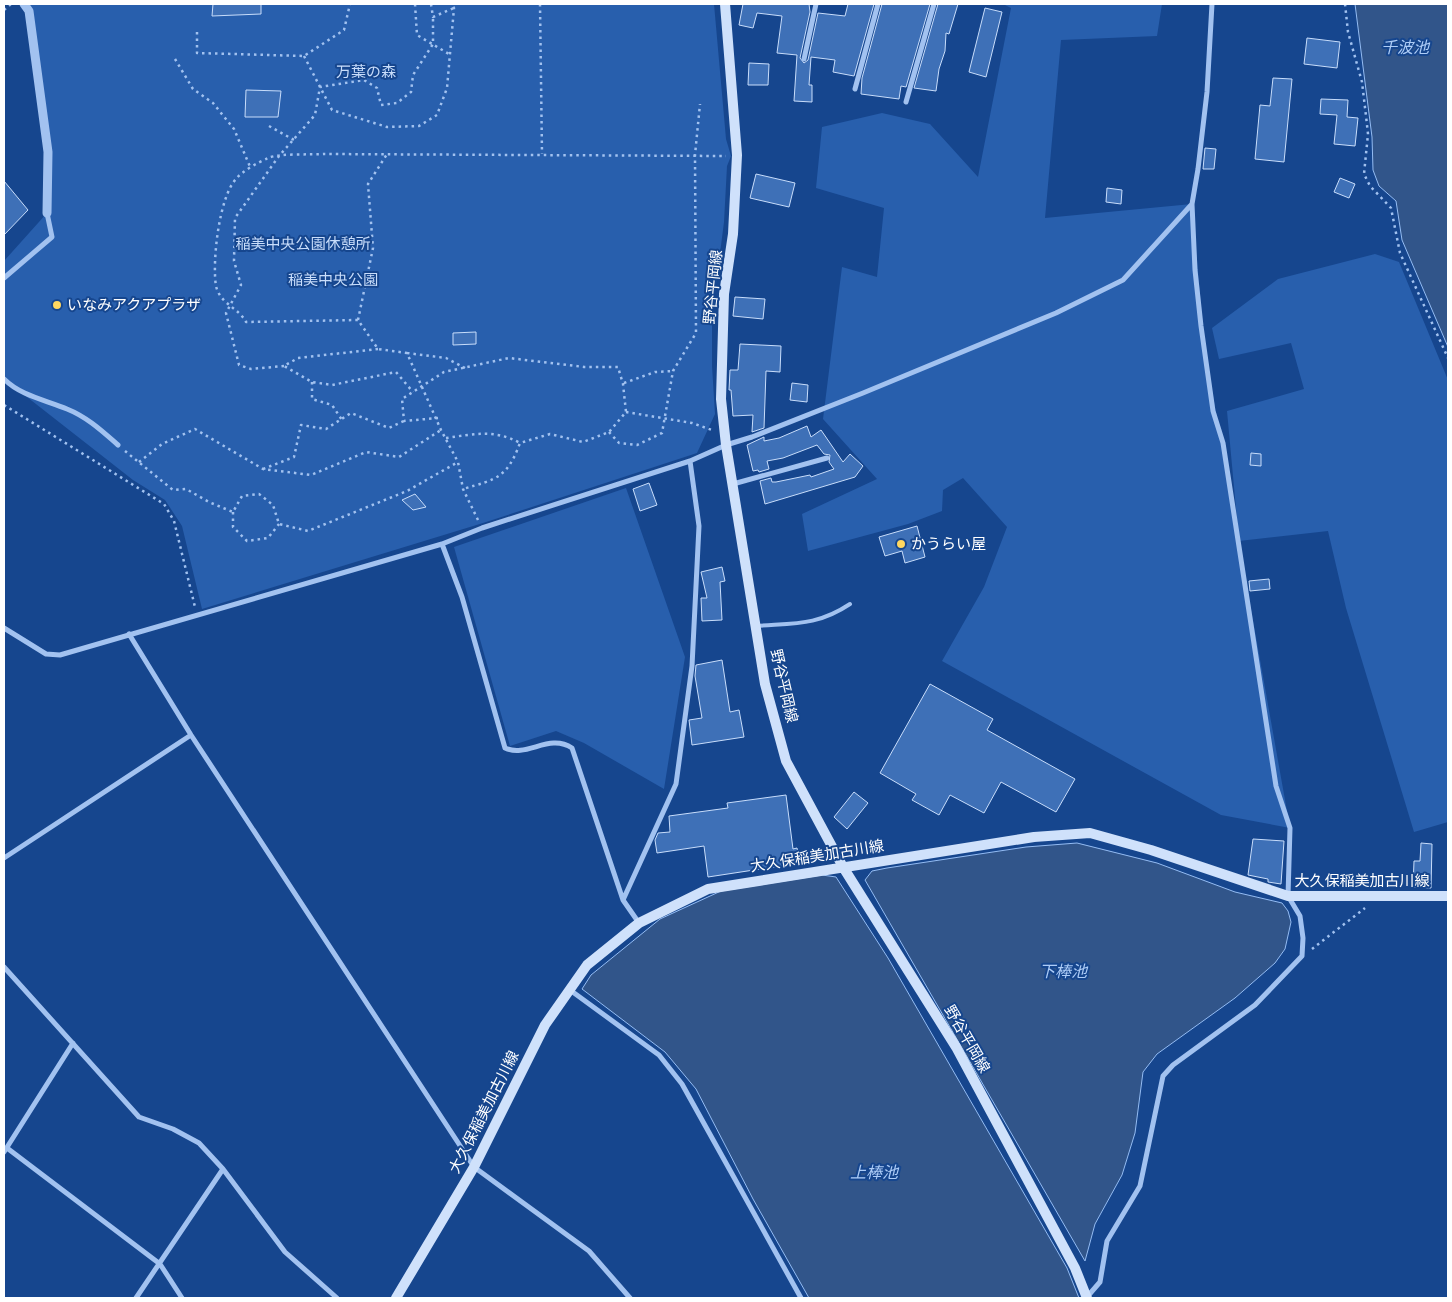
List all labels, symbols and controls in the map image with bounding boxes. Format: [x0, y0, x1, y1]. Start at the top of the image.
water label: 千波池 [1381, 36, 1431, 58]
park label: 万葉の森 [336, 61, 396, 81]
park label: 稲美中央公園休憩所 [235, 233, 371, 253]
street label: 野谷平岡線 [698, 249, 726, 325]
park label: 稲美中央公園 [288, 269, 378, 289]
place label: いなみアクアプラザ [67, 294, 201, 314]
marker: いなみアクアプラザ [51, 299, 63, 311]
place label: かうらい屋 [911, 533, 986, 553]
marker: かうらい屋 [895, 538, 907, 550]
street label: 野谷平岡線 [767, 647, 803, 725]
street label: 大久保稲美加古川線 [749, 835, 885, 875]
street label: 大久保稲美加古川線 [1294, 870, 1430, 890]
water label: 下棒池 [1039, 960, 1089, 982]
street label: 野谷平岡線 [940, 1001, 995, 1076]
street label: 大久保稲美加古川線 [444, 1047, 523, 1176]
water label: 上棒池 [850, 1161, 900, 1183]

